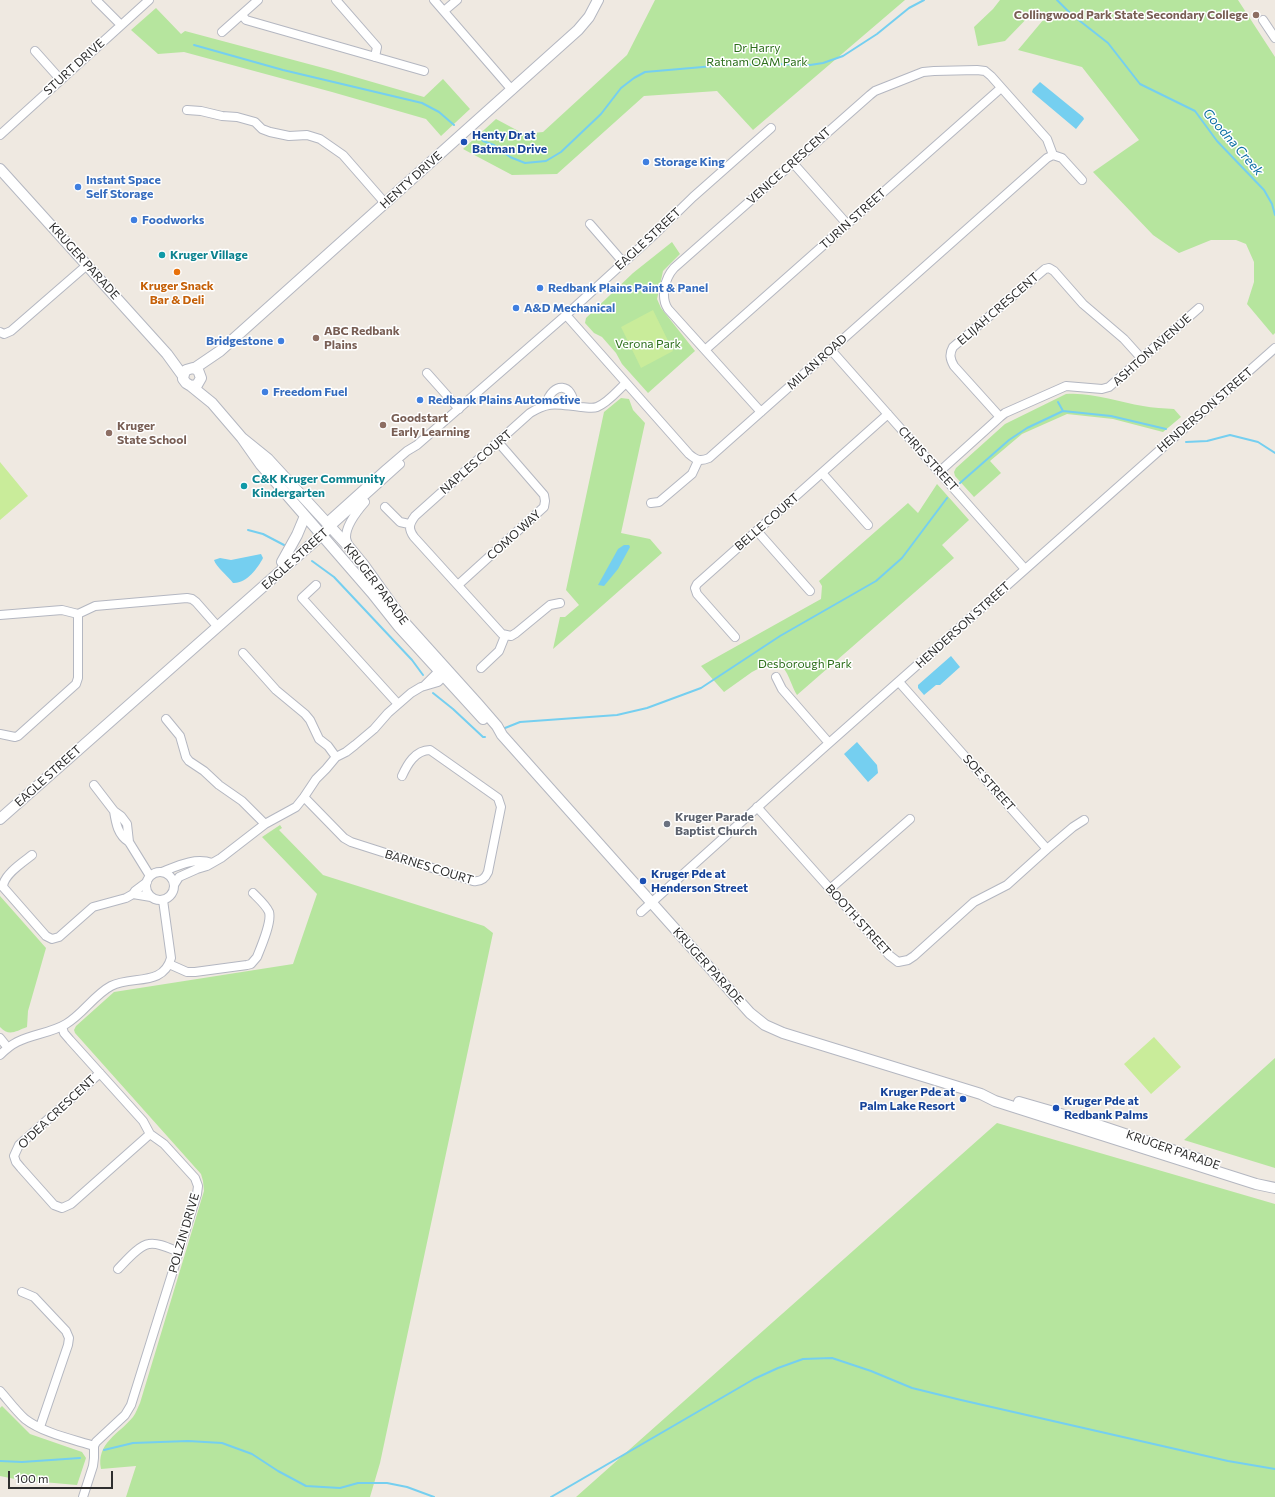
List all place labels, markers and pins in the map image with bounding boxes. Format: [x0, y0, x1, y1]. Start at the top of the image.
place label: Collingwood Park State Secondary College [1014, 8, 1248, 22]
marker: Collingwood Park State Secondary College [1251, 10, 1261, 20]
place label: Henty Dr at Batman Drive [472, 128, 547, 156]
marker: Henty Dr at Batman Drive [459, 137, 469, 147]
place label: Storage King [654, 155, 725, 169]
marker: Storage King [641, 157, 651, 167]
place label: Instant Space Self Storage [86, 173, 161, 201]
marker: Instant Space Self Storage [73, 182, 83, 192]
place label: Foodworks [142, 213, 204, 227]
marker: Foodworks [129, 215, 139, 225]
place label: Kruger Village [170, 248, 248, 262]
marker: Kruger Village [157, 250, 167, 260]
marker: Kruger Snack Bar & Deli [172, 267, 182, 277]
place label: Kruger Snack Bar & Deli [140, 279, 214, 307]
place label: Redbank Plains Paint & Panel [548, 281, 708, 295]
marker: Redbank Plains Paint & Panel [535, 283, 545, 293]
place label: A&D Mechanical [524, 301, 615, 315]
marker: A&D Mechanical [511, 303, 521, 313]
place label: ABC Redbank Plains [324, 324, 400, 352]
marker: ABC Redbank Plains [311, 333, 321, 343]
place label: Bridgestone [206, 334, 273, 348]
marker: Bridgestone [276, 336, 286, 346]
place label: Freedom Fuel [273, 385, 347, 399]
marker: Freedom Fuel [260, 387, 270, 397]
place label: Redbank Plains Automotive [428, 393, 580, 407]
marker: Redbank Plains Automotive [415, 395, 425, 405]
place label: Goodstart Early Learning [391, 411, 470, 439]
place label: Kruger State School [117, 419, 187, 447]
marker: Goodstart Early Learning [378, 420, 388, 430]
marker: Kruger State School [104, 428, 114, 438]
place label: C&K Kruger Community Kindergarten [252, 472, 385, 500]
marker: C&K Kruger Community Kindergarten [239, 481, 249, 491]
place label: Kruger Parade Baptist Church [675, 810, 757, 838]
marker: Kruger Parade Baptist Church [662, 819, 672, 829]
place label: Kruger Pde at Henderson Street [651, 867, 748, 895]
marker: Kruger Pde at Henderson Street [638, 876, 648, 886]
place label: Kruger Pde at Palm Lake Resort [859, 1085, 955, 1113]
marker: Kruger Pde at Palm Lake Resort [958, 1094, 968, 1104]
place label: Kruger Pde at Redbank Palms [1064, 1094, 1148, 1122]
marker: Kruger Pde at Redbank Palms [1051, 1103, 1061, 1113]

